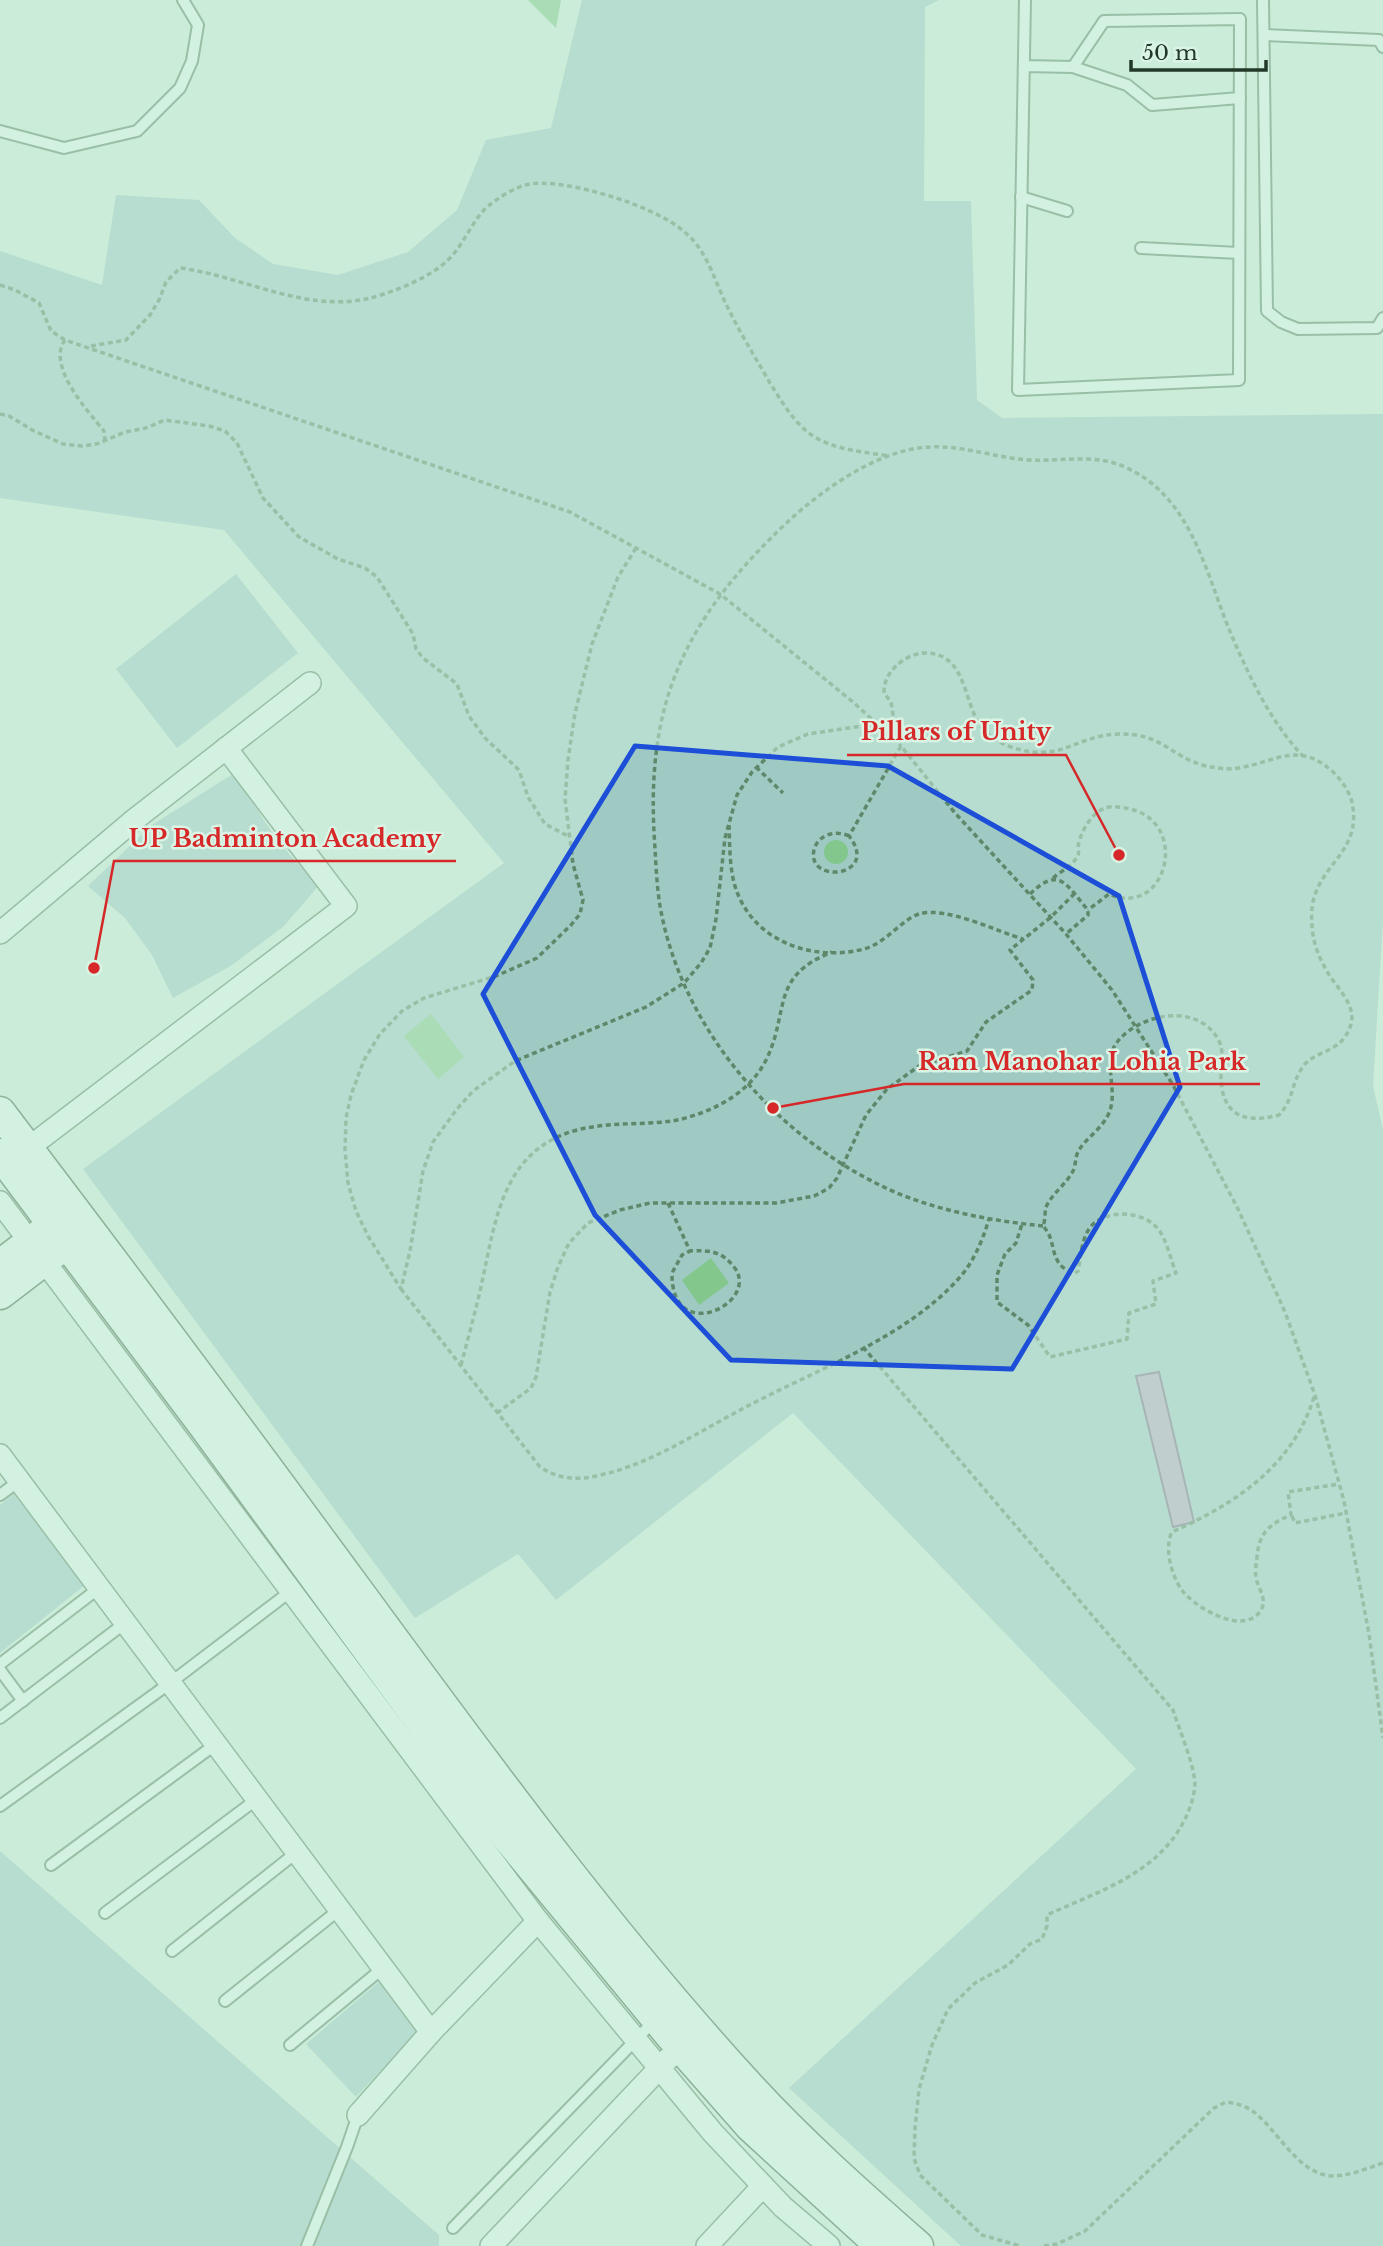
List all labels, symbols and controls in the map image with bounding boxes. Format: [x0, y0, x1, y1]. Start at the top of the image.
scale bar [1131, 28, 1266, 72]
text: 50 m [1142, 40, 1198, 66]
callout: Pillars of Unity [847, 710, 1066, 755]
text: Pillars of Unity [861, 717, 1052, 746]
callout: UP Badminton Academy [114, 816, 456, 861]
text: UP Badminton Academy [129, 824, 442, 853]
callout: Ram Manohar Lohia Park [904, 1039, 1260, 1084]
text: Ram Manohar Lohia Park [918, 1047, 1247, 1076]

